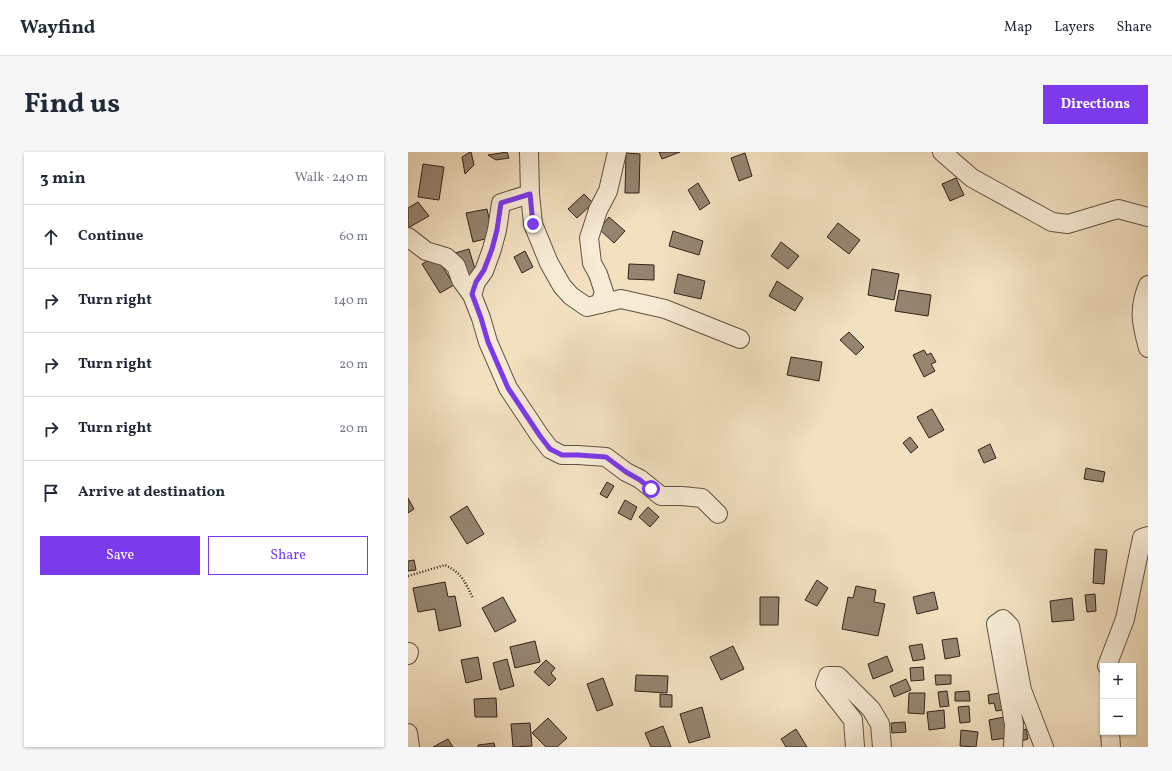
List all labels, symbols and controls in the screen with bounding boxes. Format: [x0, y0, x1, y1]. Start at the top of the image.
text: Wayfind [20, 15, 95, 41]
text: Map [1004, 18, 1032, 37]
text: Layers [1054, 18, 1094, 37]
text: Share [1116, 18, 1152, 37]
text: Find us [24, 85, 120, 124]
button: Directions [1043, 85, 1148, 124]
text: 3 min [40, 167, 86, 190]
text: Walk · 240 m [295, 169, 368, 187]
route end [524, 215, 542, 233]
icon: ahead [40, 226, 62, 248]
text: Continue [78, 226, 143, 247]
text: 60 m [340, 228, 368, 246]
icon: right [40, 290, 62, 312]
text: Turn right [78, 290, 152, 311]
text: 140 m [334, 292, 368, 310]
icon: right [40, 354, 62, 376]
text: Turn right [78, 354, 152, 375]
text: 20 m [339, 356, 368, 374]
icon: right [40, 418, 62, 440]
text: Turn right [78, 418, 152, 439]
text: 20 m [339, 420, 368, 438]
route start [642, 480, 660, 498]
icon: arrive [40, 482, 62, 504]
text: Arrive at destination [78, 482, 225, 503]
button: Save [40, 536, 200, 575]
button: Share [208, 536, 368, 575]
map controls [1100, 663, 1136, 735]
button: + [1100, 663, 1136, 699]
button: − [1100, 699, 1136, 735]

